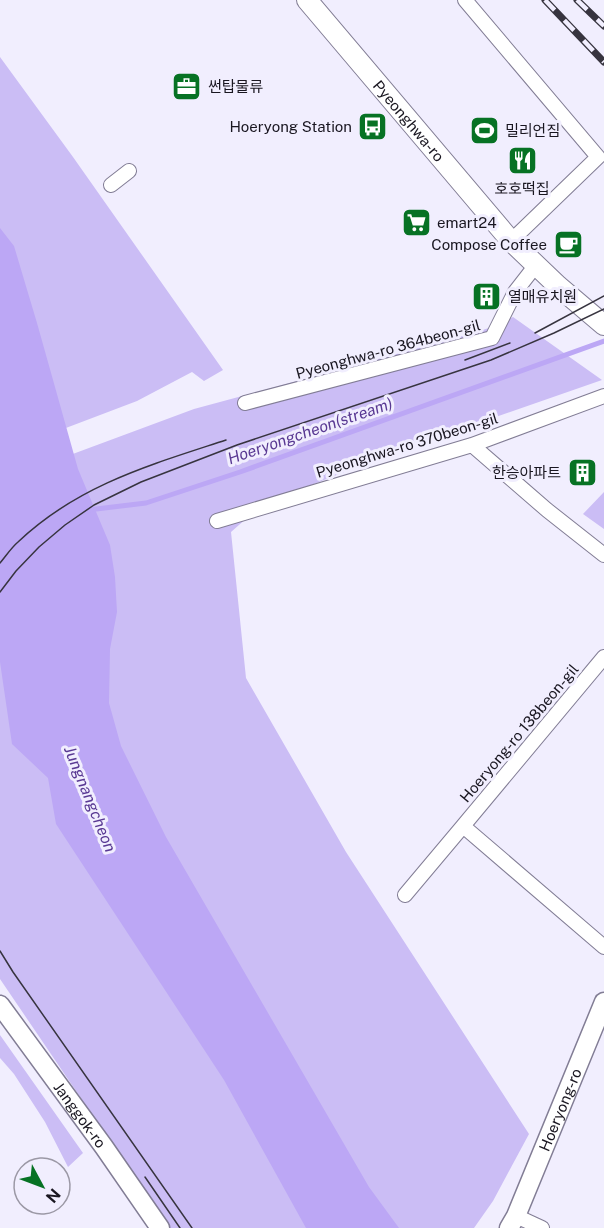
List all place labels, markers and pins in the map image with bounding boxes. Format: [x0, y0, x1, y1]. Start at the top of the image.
office icon: 썬탑물류 [171, 70, 203, 102]
place label: 썬탑물류 [208, 78, 263, 95]
bus stop icon: Hoeryong Station [357, 110, 389, 142]
sports icon: 밀리언짐 [468, 114, 500, 146]
place label: Hoeryong Station [229, 118, 352, 135]
place label: 밀리언짐 [505, 122, 560, 139]
restaurant icon: 호호떡집 [506, 145, 538, 177]
place label: 호호떡집 [494, 180, 550, 197]
supermarket icon: emart24 [400, 206, 432, 238]
place label: emart24 [437, 214, 497, 231]
cafe icon: Compose Coffee [552, 228, 584, 260]
place label: Compose Coffee [431, 236, 547, 253]
building icon: 열매유치원 [471, 280, 503, 312]
place label: 열매유치원 [508, 288, 577, 305]
building icon: 한승아파트 [566, 456, 598, 488]
place label: 한승아파트 [492, 464, 561, 481]

